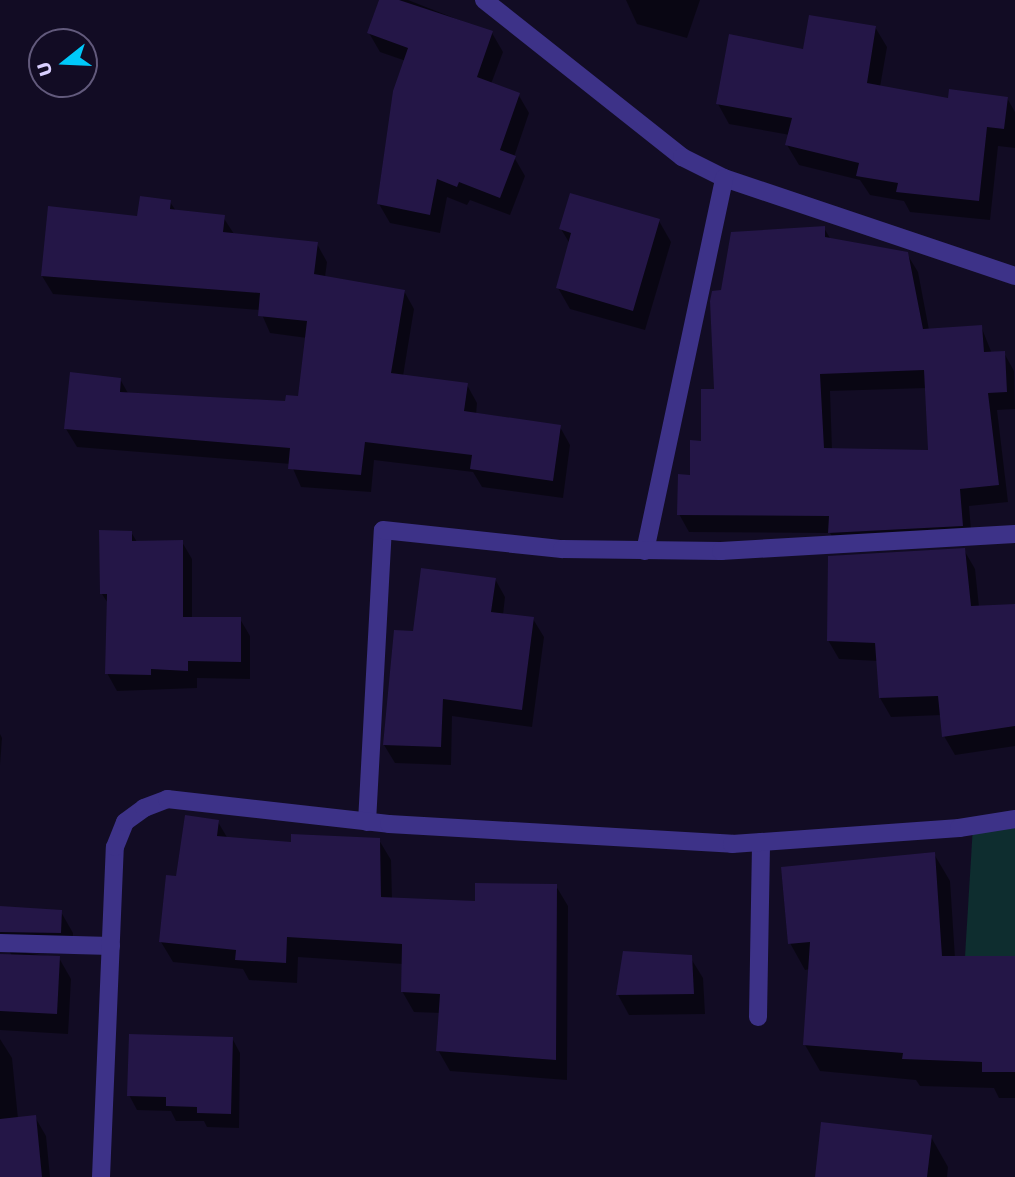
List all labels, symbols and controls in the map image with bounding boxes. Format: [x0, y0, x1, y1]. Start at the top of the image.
north arrow [28, 28, 98, 98]
text: U [31, 59, 57, 79]

